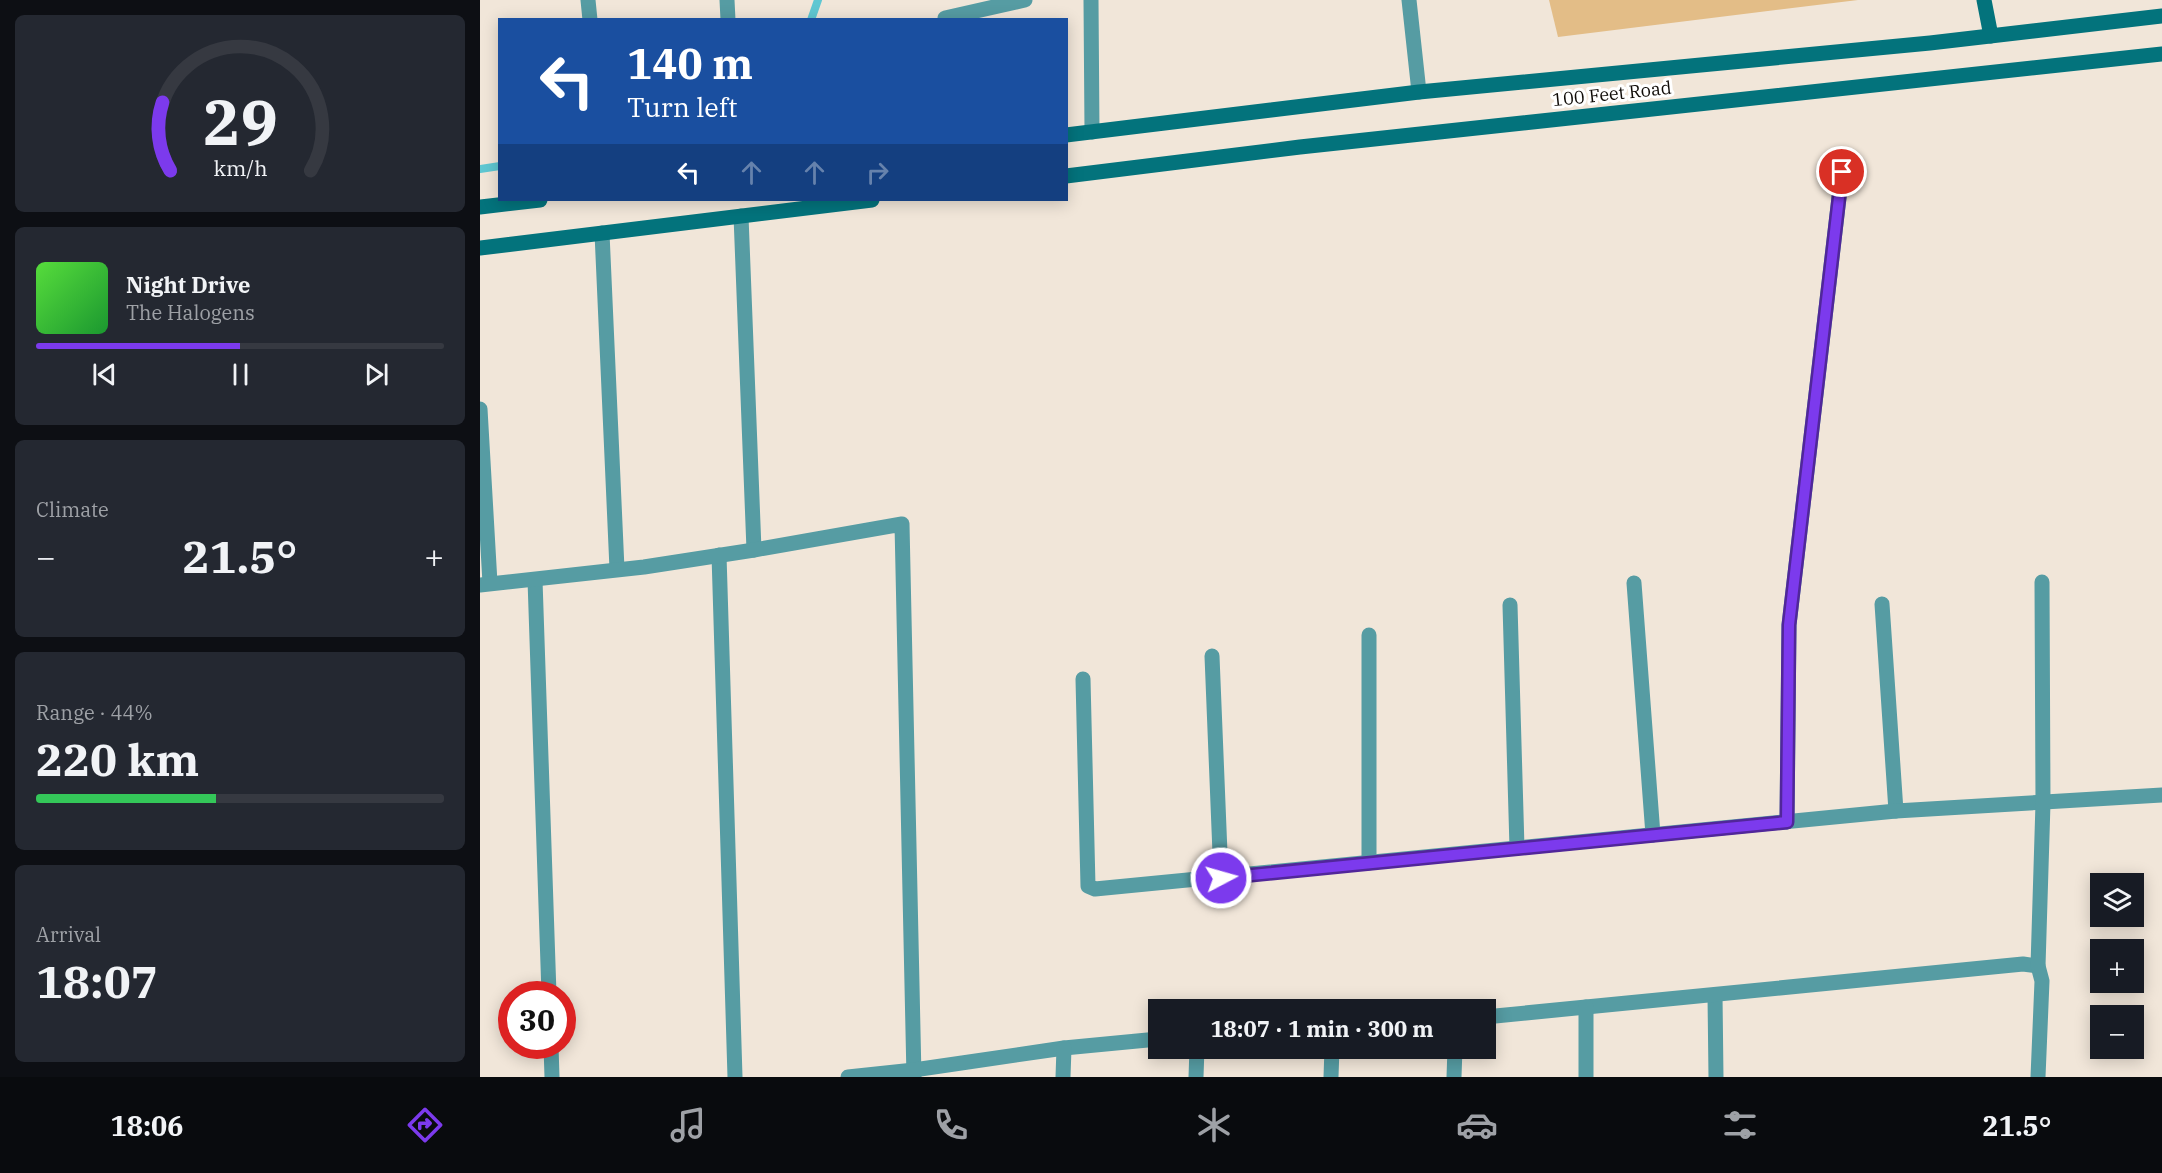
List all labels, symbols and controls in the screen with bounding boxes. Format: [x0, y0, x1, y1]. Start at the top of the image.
text: 140 m [627, 36, 753, 91]
icon: left [528, 42, 606, 120]
street label: 100 Feet Road [1551, 76, 1673, 111]
text: 29 [203, 81, 277, 162]
text: Turn left [627, 89, 738, 124]
pin [1816, 146, 1867, 197]
text: km/h [213, 154, 267, 182]
icon: arrive [1825, 155, 1858, 188]
icon: left [672, 156, 705, 189]
icon: ahead [735, 156, 768, 189]
icon: ahead [798, 156, 831, 189]
icon: right [861, 156, 894, 189]
text: Night Drive [126, 270, 251, 299]
text: The Halogens [126, 299, 255, 326]
icon: previous [88, 358, 121, 391]
icon: pause [224, 358, 257, 391]
icon: next [360, 358, 393, 391]
text: Climate [36, 496, 109, 523]
text: 21.5° [183, 527, 297, 585]
text: − [36, 535, 56, 578]
text: + [424, 535, 444, 578]
text: Range · 44% [36, 699, 153, 726]
text: 220 km [36, 730, 199, 788]
position arrow [1189, 846, 1253, 910]
map controls [2090, 873, 2144, 1059]
button: layers [2090, 873, 2144, 927]
text: Arrival [36, 921, 101, 948]
button: + [2090, 939, 2144, 993]
text: 18:07 [36, 952, 158, 1010]
speed limit sign: 30 [498, 981, 576, 1059]
button: − [2090, 1005, 2144, 1059]
text: 18:07 · 1 min · 300 m [1210, 1014, 1434, 1043]
icon: directions [404, 1104, 446, 1146]
icon: music [667, 1104, 709, 1146]
icon: phone [930, 1104, 972, 1146]
icon: climate [1193, 1104, 1235, 1146]
icon: car [1456, 1104, 1498, 1146]
icon: filters [1719, 1104, 1761, 1146]
text: 18:06 [111, 1108, 183, 1143]
text: 21.5° [1982, 1108, 2051, 1143]

